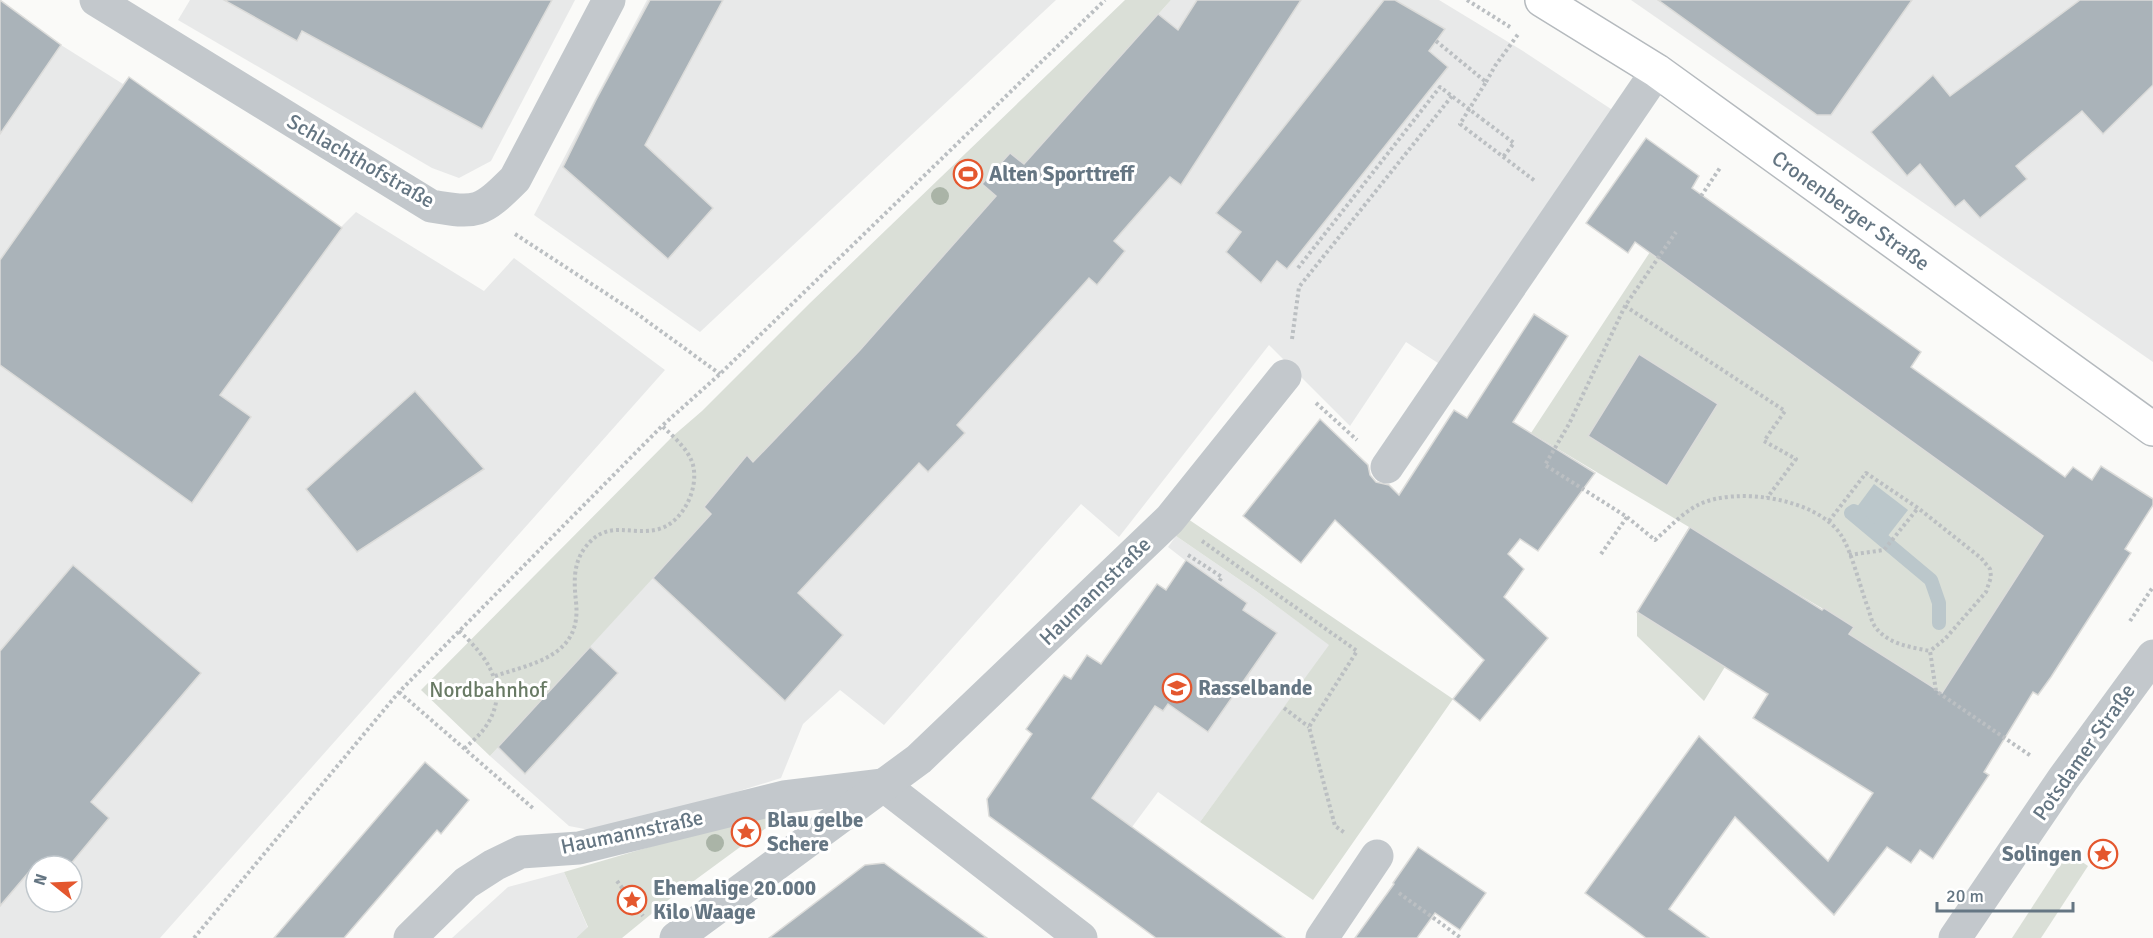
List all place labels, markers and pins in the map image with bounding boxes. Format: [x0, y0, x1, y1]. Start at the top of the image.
sports icon: Alten Sporttreff [952, 158, 984, 190]
place label: Alten Sporttreff [989, 161, 1135, 187]
school or university icon: Rasselbande [1161, 672, 1193, 704]
place label: Rasselbande [1198, 675, 1312, 701]
place label: Blau gelbe Schere [767, 807, 863, 857]
place icon: Blau gelbe Schere [730, 816, 762, 848]
place icon: Solingen [2087, 838, 2119, 870]
place label: Solingen [2002, 841, 2082, 867]
place label: Ehemalige 20.000 Kilo Waage [653, 875, 816, 925]
place icon: Ehemalige 20.000 Kilo Waage [616, 884, 648, 916]

